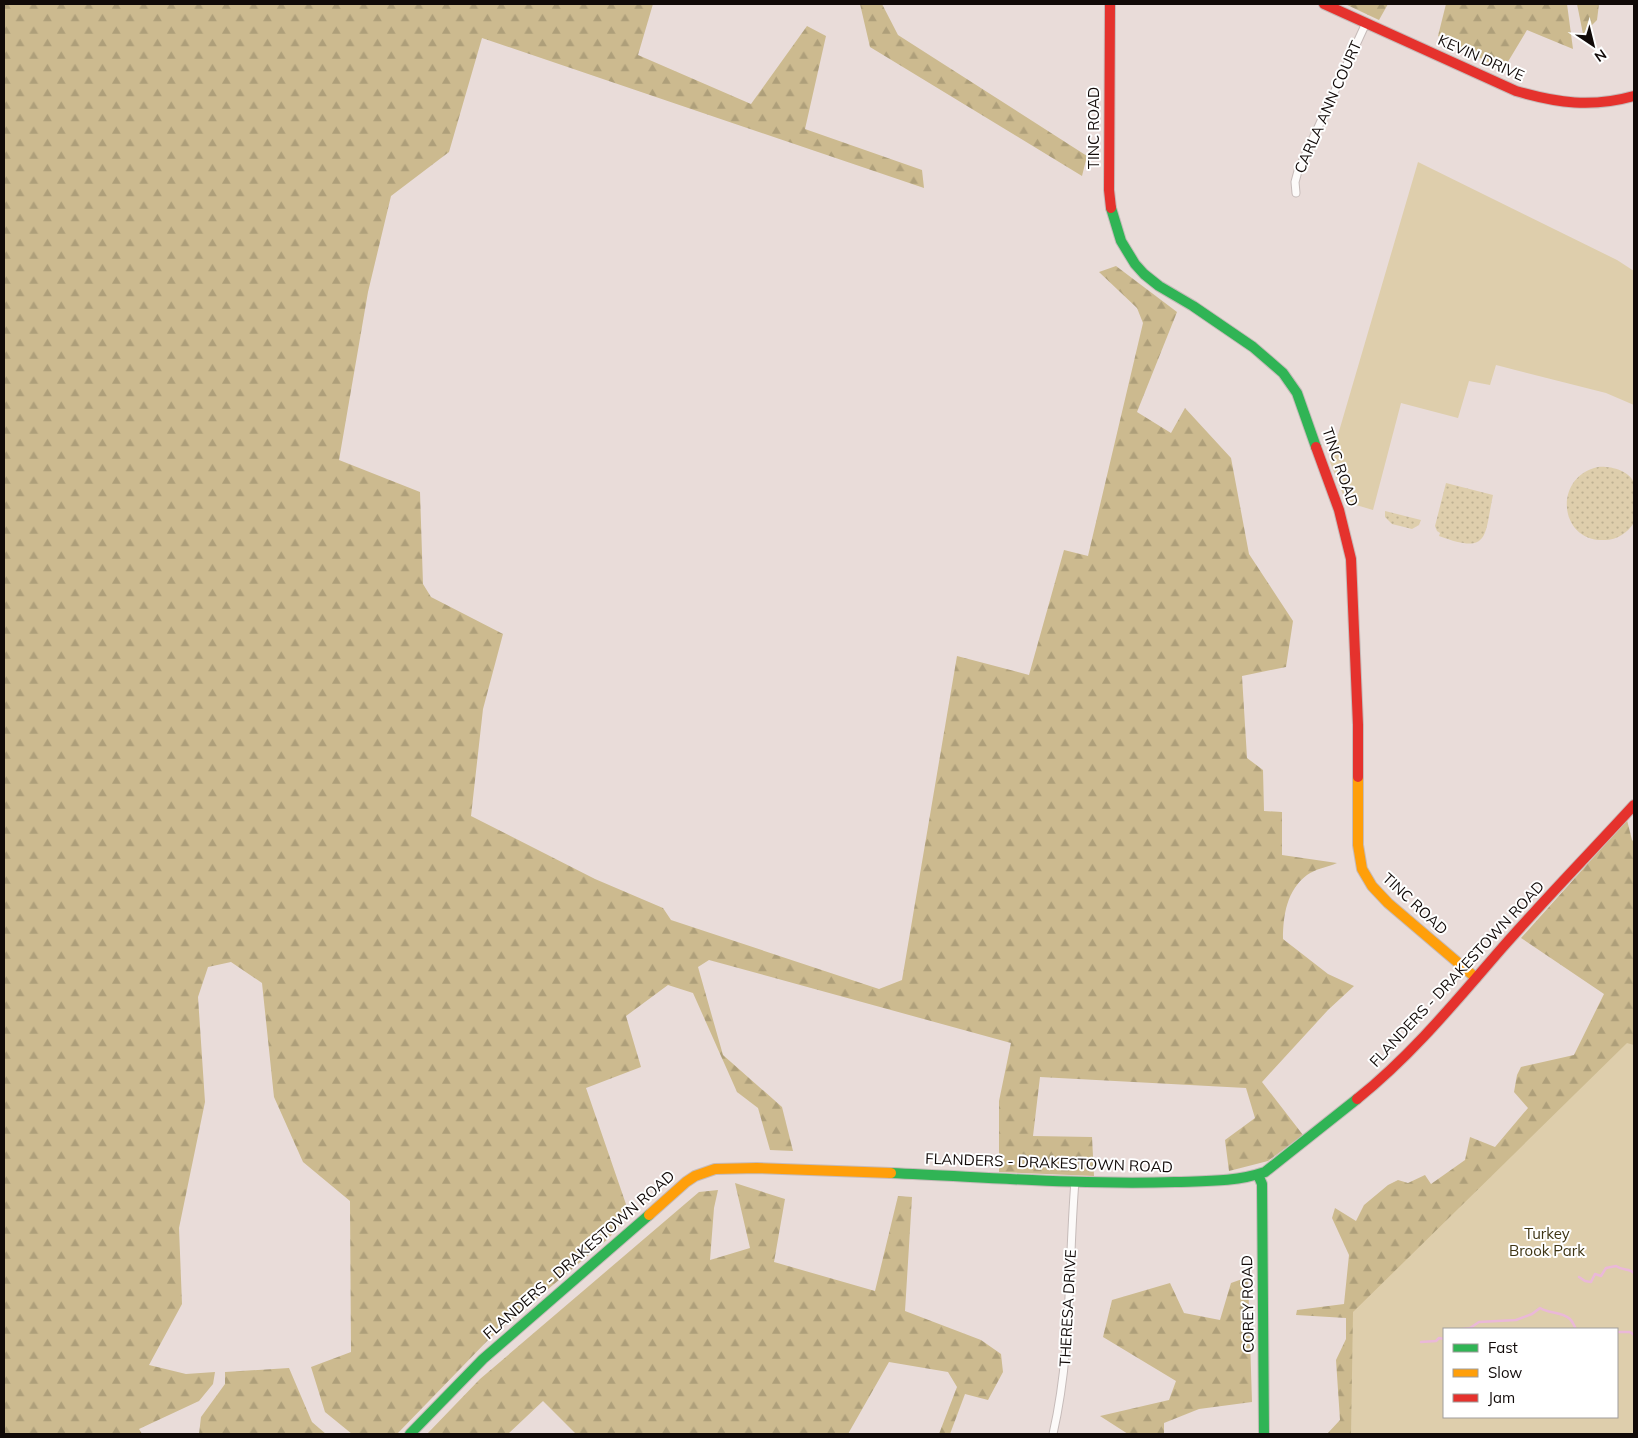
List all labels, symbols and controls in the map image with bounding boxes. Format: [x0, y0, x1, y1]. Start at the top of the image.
north arrow [1568, 20, 1618, 70]
street label: KEVIN DRIVE [1435, 30, 1527, 85]
street label: CARLA ANN COURT [1290, 38, 1365, 176]
text: N [1591, 45, 1610, 66]
street label: TINC ROAD [1084, 87, 1103, 169]
street label: TINC ROAD [1318, 425, 1363, 509]
street label: TINC ROAD [1379, 869, 1452, 939]
street label: FLANDERS - DRAKESTOWN ROAD [1365, 877, 1548, 1071]
street label: FLANDERS - DRAKESTOWN ROAD [925, 1149, 1173, 1176]
street label: FLANDERS - DRAKESTOWN ROAD [479, 1166, 678, 1343]
park label: Turkey Brook Park [1509, 1224, 1585, 1260]
street label: THERESA DRIVE [1055, 1249, 1080, 1367]
street label: COREY ROAD [1237, 1255, 1258, 1353]
legend [1443, 1328, 1618, 1418]
text: Fast [1488, 1338, 1518, 1357]
text: Slow [1488, 1363, 1522, 1382]
text: Jam [1488, 1388, 1515, 1407]

